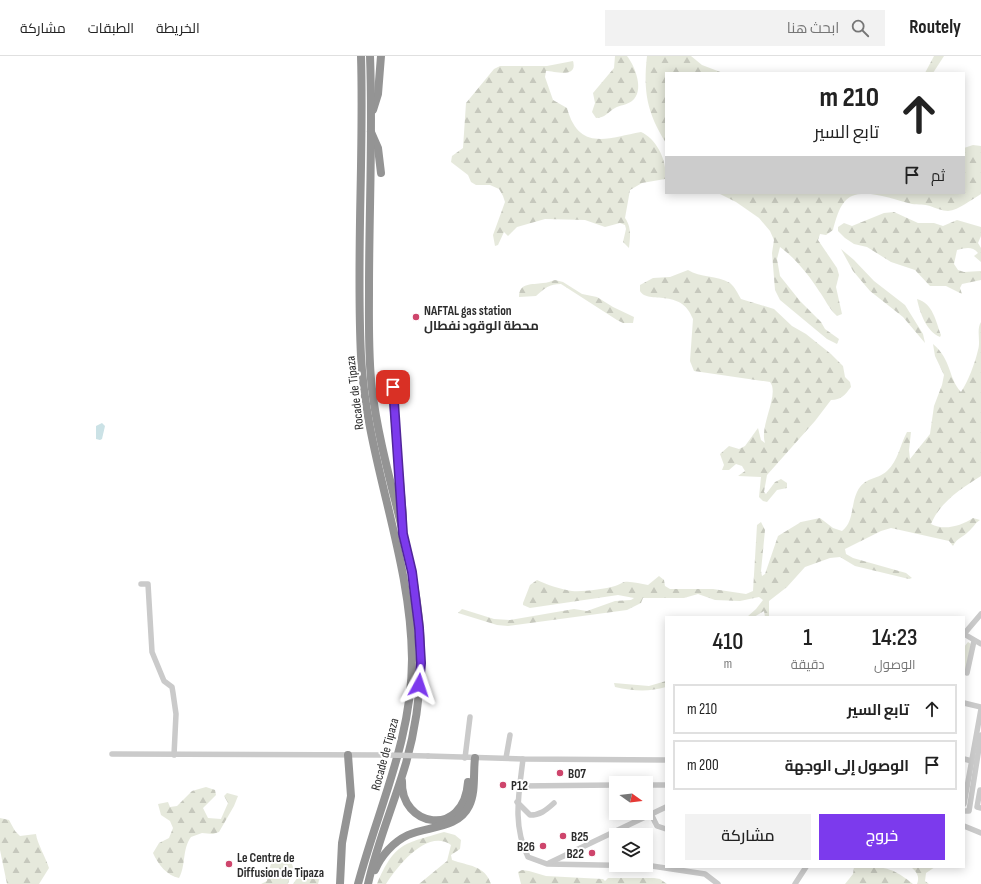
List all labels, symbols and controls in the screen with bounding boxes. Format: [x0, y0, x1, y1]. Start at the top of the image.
search box [605, 10, 885, 46]
text: Routely [909, 16, 961, 39]
icon: search [849, 17, 871, 39]
text: ابحث هنا [787, 19, 839, 38]
text: مشاركة [20, 20, 66, 37]
text: الطبقات [88, 20, 134, 37]
text: الخريطة [156, 20, 200, 37]
text: 210 m [819, 81, 879, 114]
icon: ahead [893, 88, 945, 140]
text: تابع السير [814, 122, 879, 143]
icon: arrive [901, 164, 923, 186]
text: ثم [931, 167, 945, 186]
place label: NAFTAL gas station محطة الوقود نفطال [424, 303, 539, 334]
marker: NAFTAL gas station محطة الوقود نفطال [411, 312, 421, 322]
street label: Rocade de Tipaza [343, 355, 367, 431]
pin [376, 370, 410, 404]
icon: arrive [382, 376, 404, 398]
text: 1 [803, 623, 812, 652]
text: 14:23 [872, 623, 918, 652]
text: 410 [712, 627, 743, 656]
text: m [724, 656, 732, 672]
text: دقيقة [791, 657, 825, 673]
text: الوصول [874, 657, 915, 673]
position arrow [398, 664, 440, 706]
icon: ahead [921, 698, 943, 720]
text: 210 m [687, 700, 717, 719]
text: تابع السير [847, 701, 909, 720]
street label: Rocade de Tipaza [368, 716, 402, 792]
icon: arrive [921, 754, 943, 776]
text: 200 m [687, 756, 719, 775]
text: الوصول إلى الوجهة [785, 757, 909, 776]
place label: B07 [568, 766, 586, 782]
marker: B07 [555, 768, 565, 778]
north arrow [609, 776, 653, 820]
map controls [609, 776, 653, 872]
place label: P12 [511, 778, 528, 794]
marker: P12 [498, 780, 508, 790]
button: مشاركة [685, 814, 811, 860]
button: خروج [819, 814, 945, 860]
button: layers [609, 828, 653, 872]
place label: B25 [571, 829, 589, 845]
marker: B25 [558, 831, 568, 841]
place label: B26 [517, 839, 535, 855]
marker: B26 [538, 841, 548, 851]
place label: B22 [566, 846, 584, 862]
marker: B22 [587, 848, 597, 858]
place label: Le Centre de Diffusion de Tipaza [237, 850, 324, 881]
marker: Le Centre de Diffusion de Tipaza [224, 859, 234, 869]

